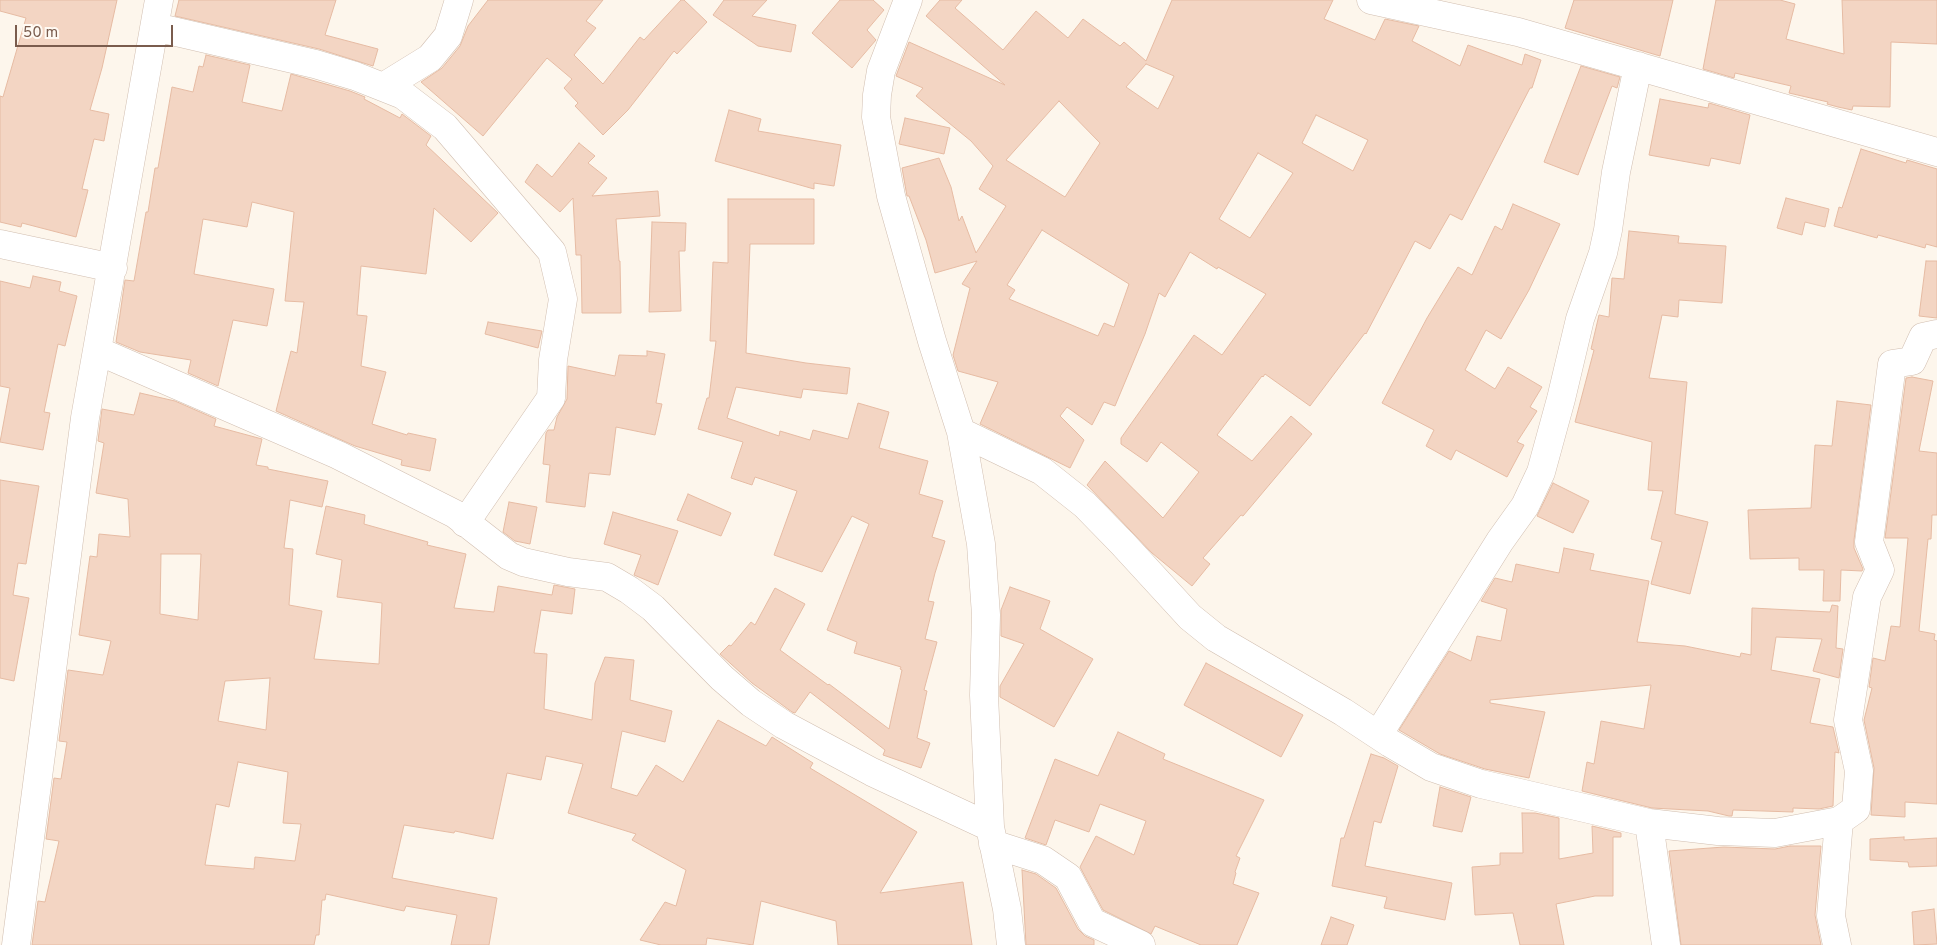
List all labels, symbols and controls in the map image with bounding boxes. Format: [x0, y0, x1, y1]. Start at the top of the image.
scale bar [18, 15, 175, 47]
text: 50 m [23, 24, 58, 43]

